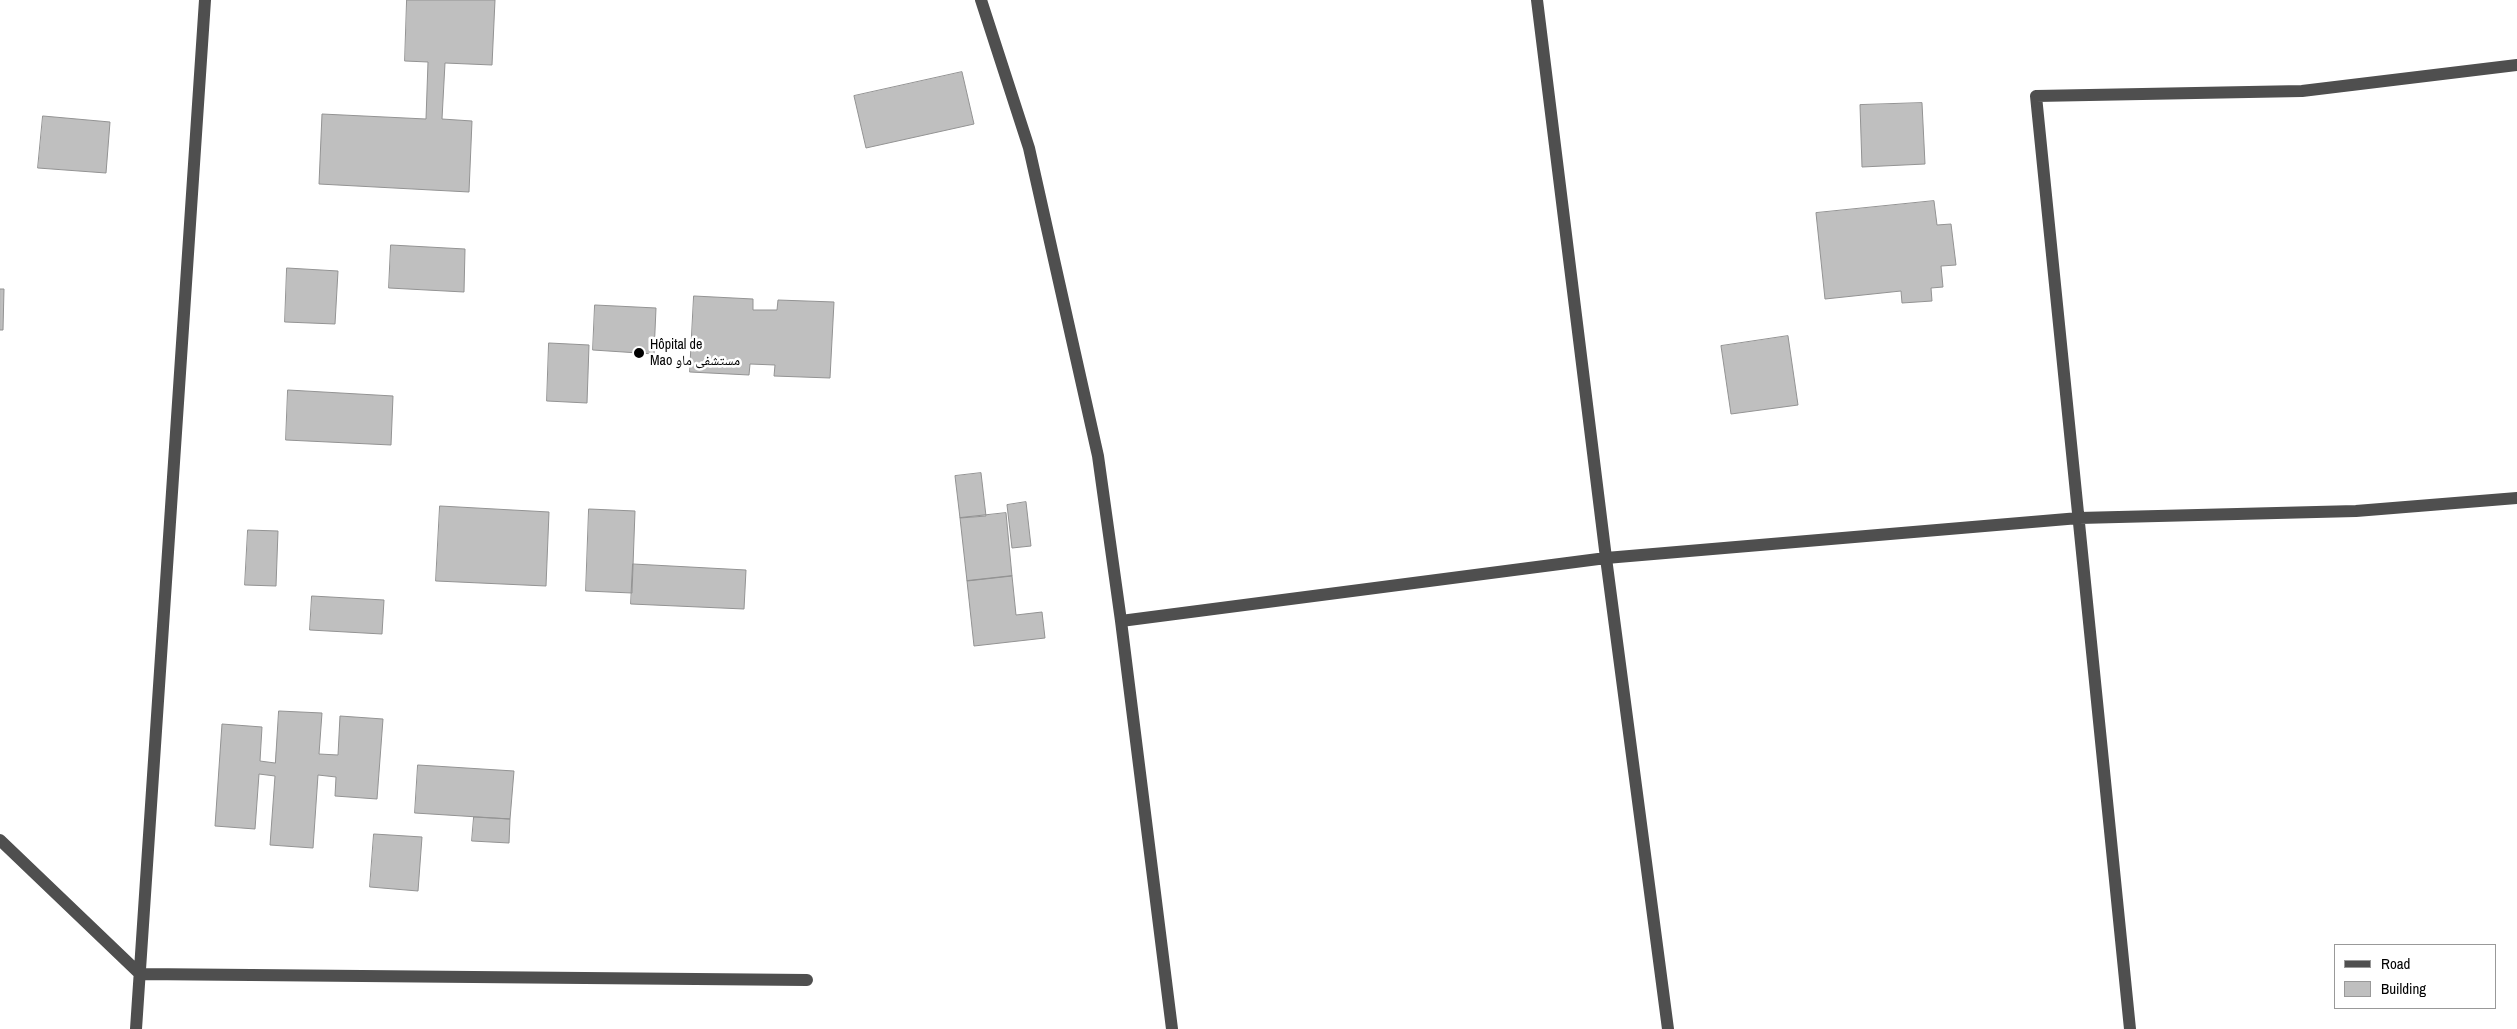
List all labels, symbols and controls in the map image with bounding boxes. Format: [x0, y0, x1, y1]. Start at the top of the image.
place label: Hôpital de Mao مستشفى ماو [650, 337, 740, 370]
marker: Hôpital de Mao مستشفى ماو [632, 346, 646, 360]
legend [2334, 944, 2497, 1009]
text: Road [2381, 953, 2410, 974]
text: Building [2381, 978, 2426, 999]

